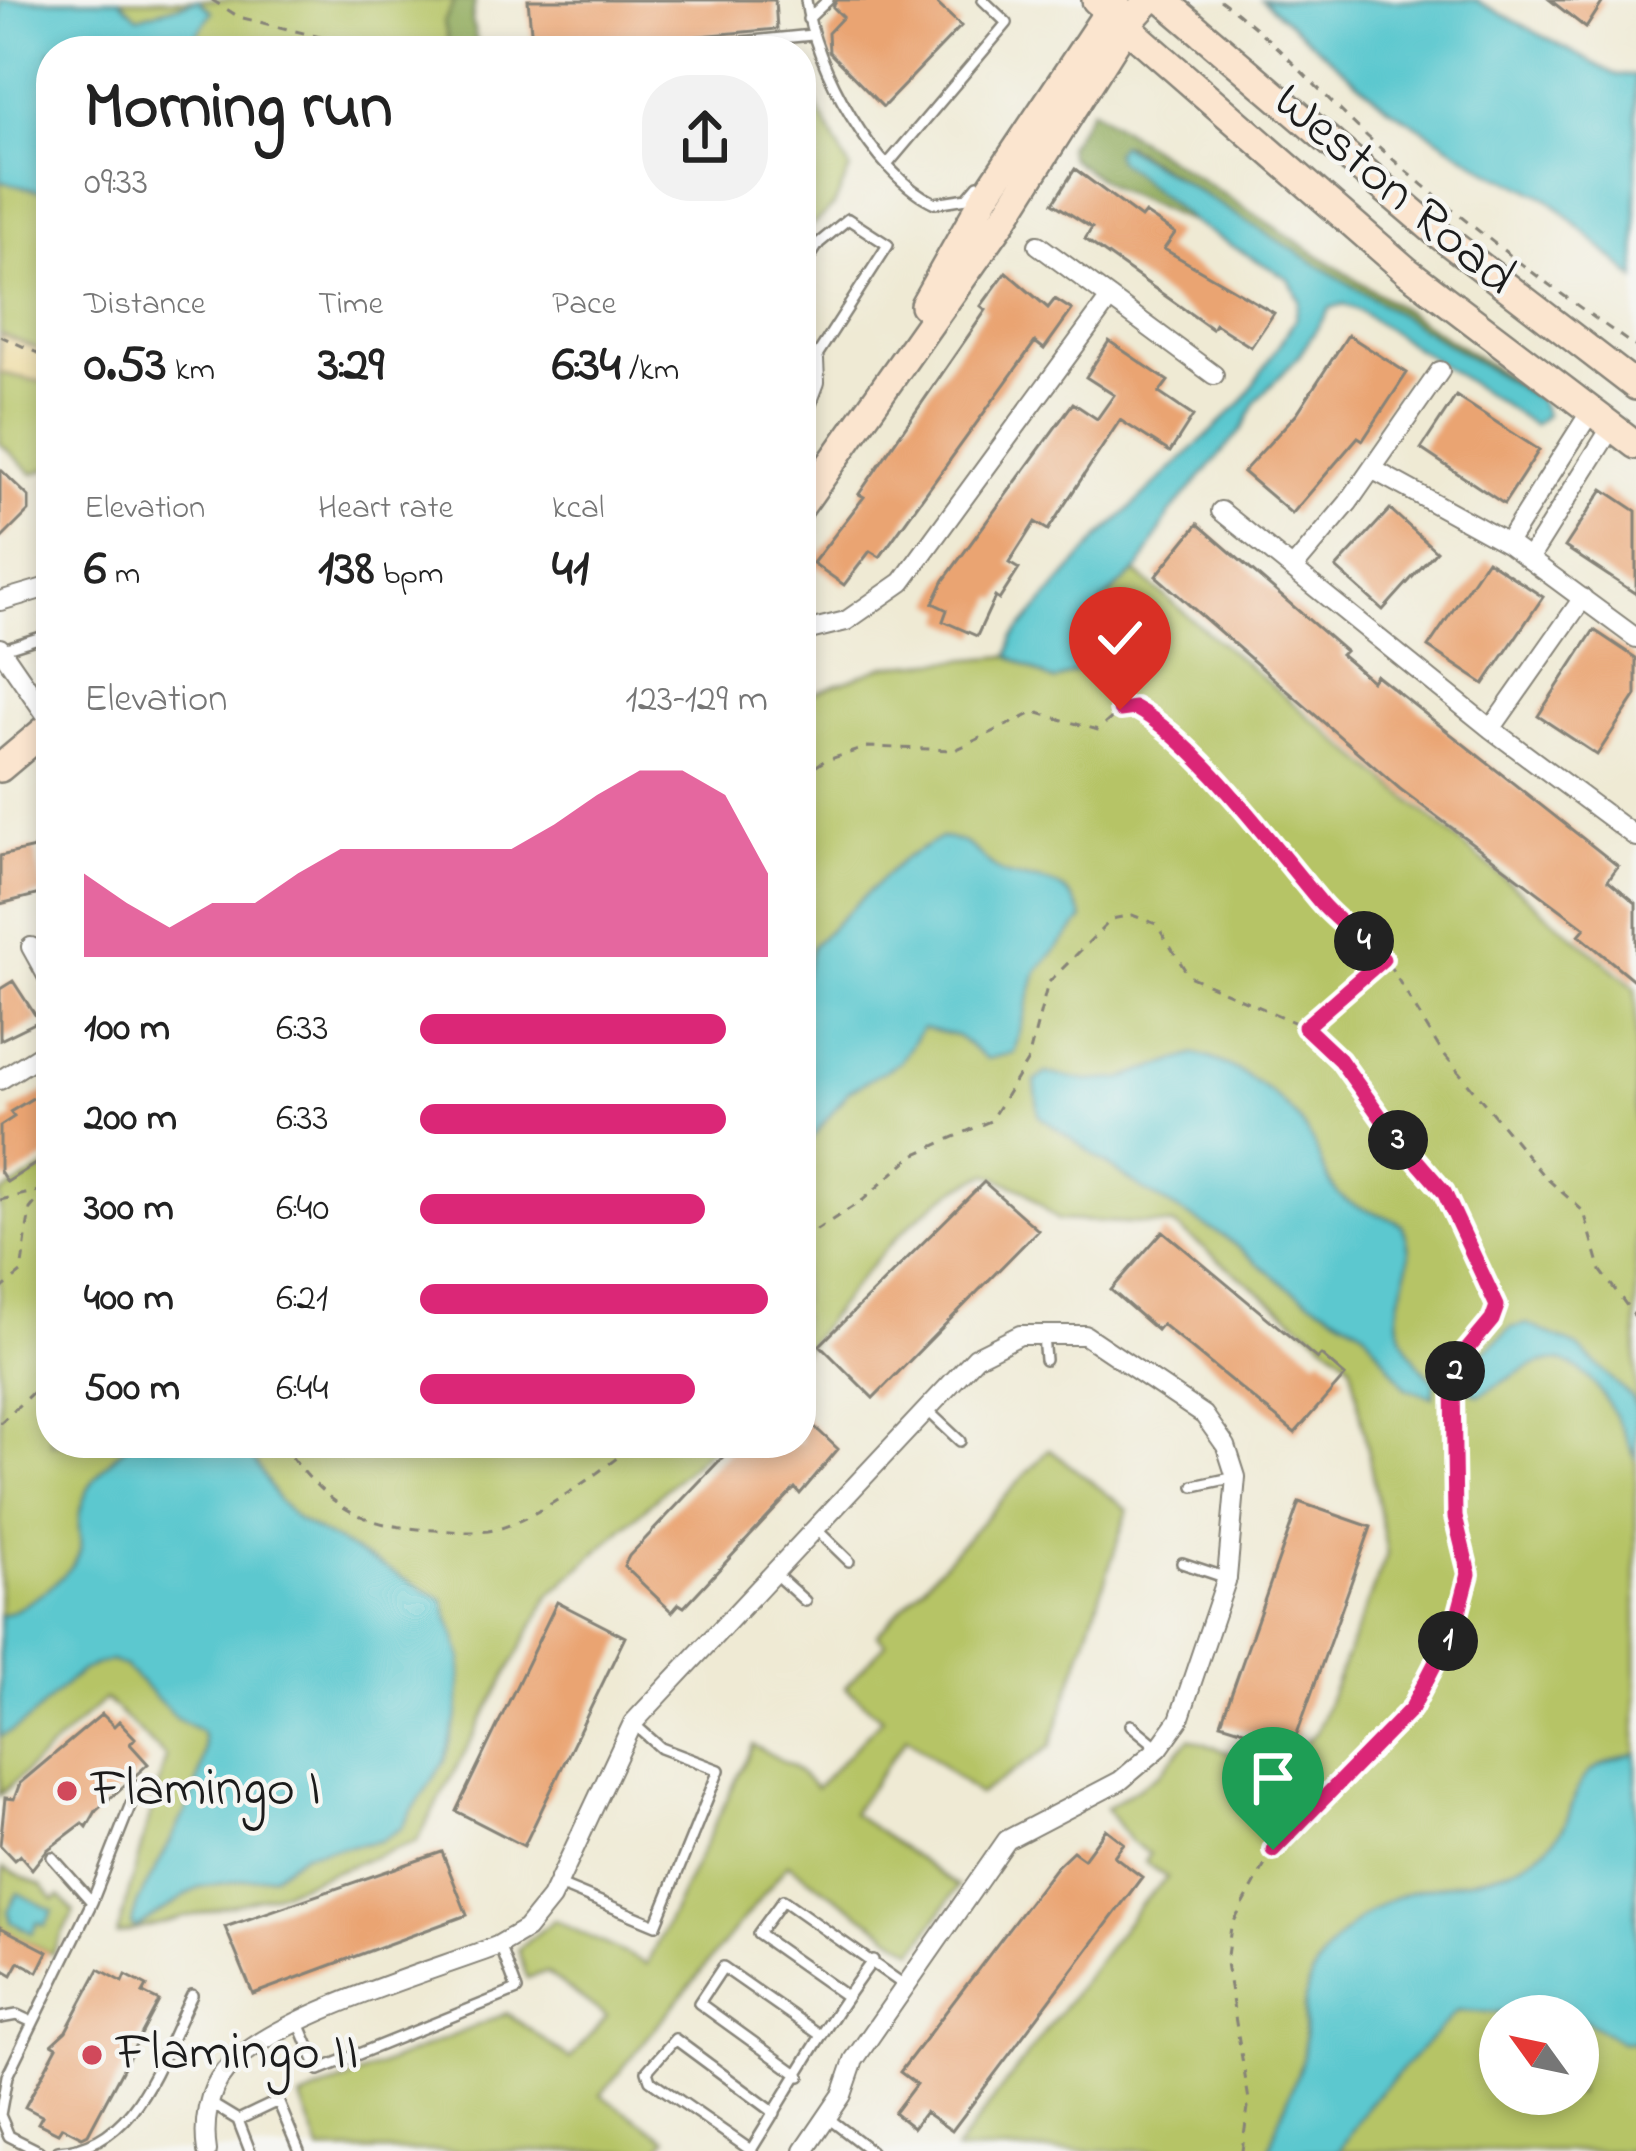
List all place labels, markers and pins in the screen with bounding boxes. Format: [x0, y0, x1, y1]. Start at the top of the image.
pin [1069, 587, 1171, 710]
pin: 4 [1334, 911, 1394, 971]
pin: 3 [1368, 1110, 1428, 1170]
pin: 2 [1425, 1341, 1485, 1401]
pin: 1 [1418, 1611, 1478, 1671]
pin [1222, 1727, 1324, 1850]
place label: Flamingo I [89, 1752, 321, 1831]
marker: Flamingo I [54, 1778, 80, 1804]
place label: Flamingo II [114, 2016, 359, 2095]
marker: Flamingo II [79, 2042, 105, 2068]

